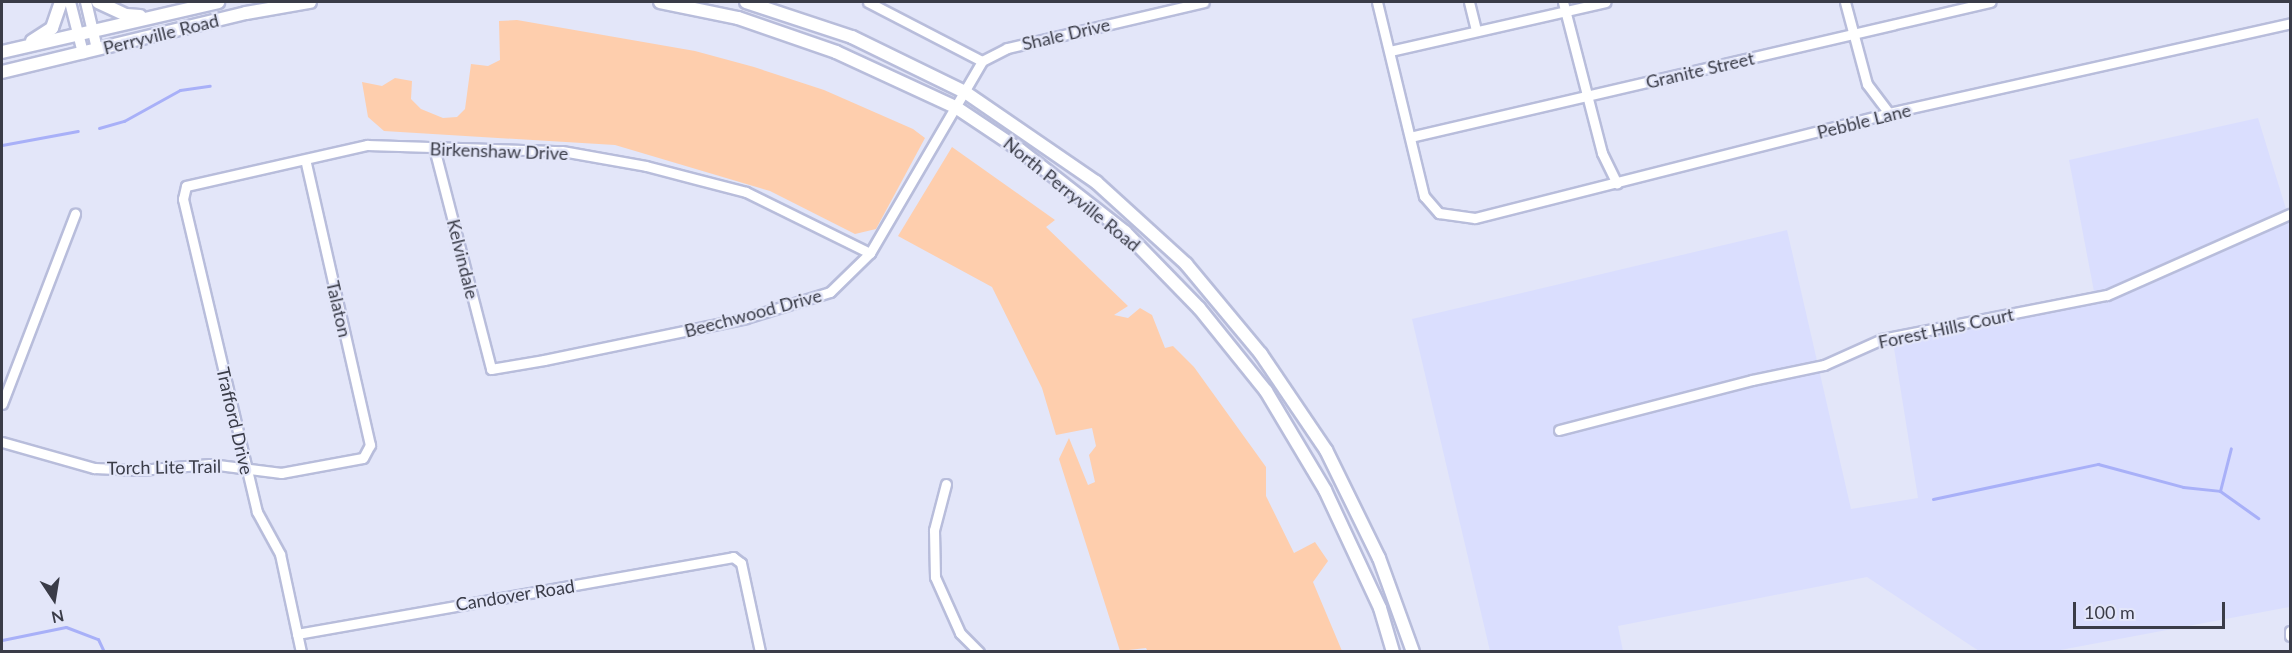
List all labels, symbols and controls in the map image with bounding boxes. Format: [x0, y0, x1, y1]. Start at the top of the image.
street label: Perryville Road [101, 9, 221, 59]
street label: Shale Drive [1020, 13, 1112, 55]
street label: Granite Street [1644, 47, 1756, 93]
street label: Pebble Lane [1815, 99, 1913, 143]
street label: North Perryville Road [999, 132, 1145, 256]
street label: Birkenshaw Drive [429, 138, 569, 164]
street label: Kelvindale [443, 217, 483, 301]
street label: Talaton [322, 279, 356, 339]
street label: Beechwood Drive [682, 284, 824, 342]
street label: Forest Hills Court [1876, 303, 2016, 353]
street label: Trafford Drive [212, 365, 258, 477]
street label: Torch Lite Trail [106, 455, 222, 479]
north arrow [24, 569, 84, 629]
street label: Candover Road [454, 575, 576, 615]
scale bar [2076, 590, 2228, 628]
text: 100 m [2084, 601, 2135, 623]
text: N [50, 607, 66, 628]

